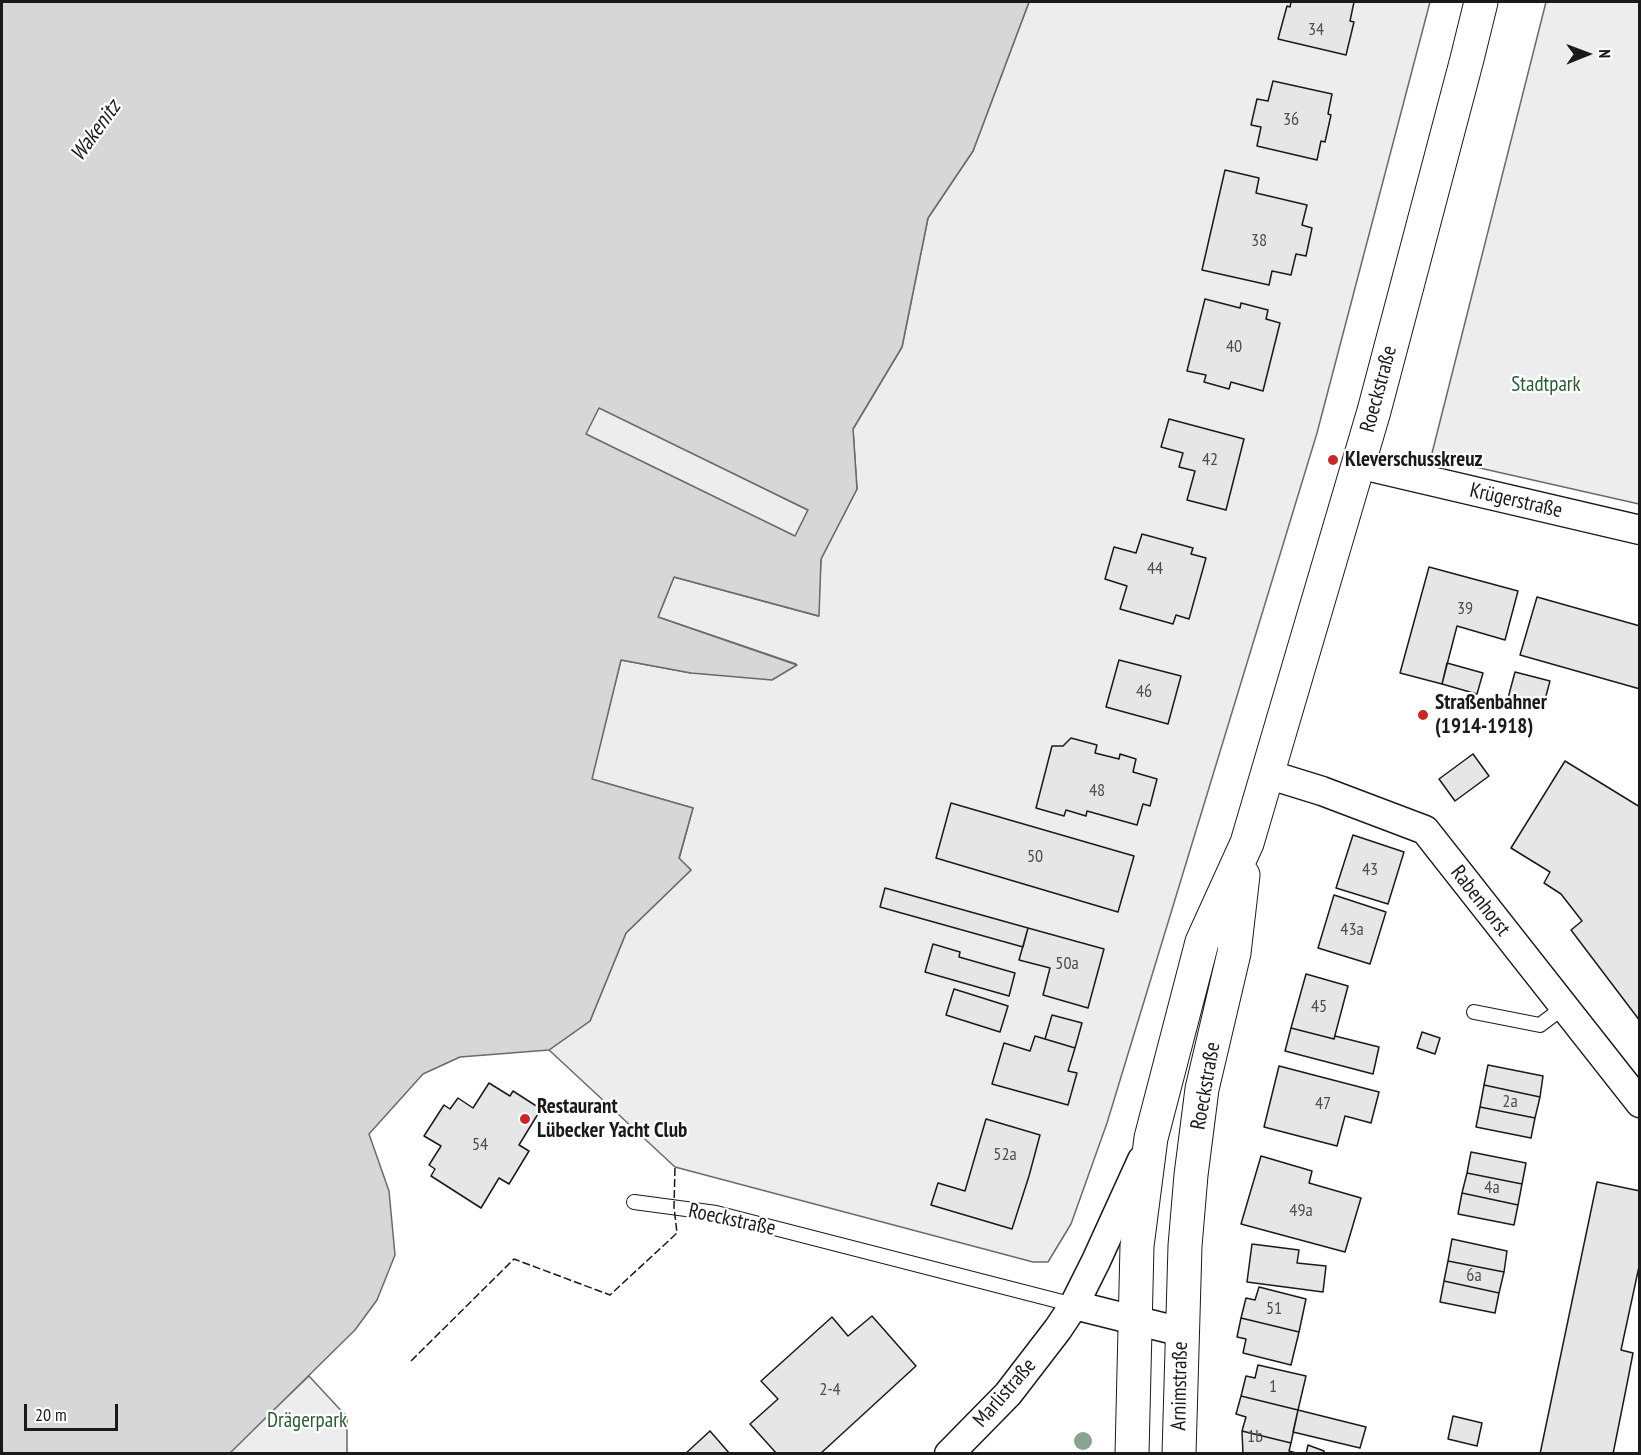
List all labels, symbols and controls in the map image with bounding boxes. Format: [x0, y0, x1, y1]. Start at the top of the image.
house number: 34 [1308, 19, 1324, 41]
north arrow [1557, 24, 1617, 84]
text: N [1595, 49, 1615, 58]
water label: Wakenitz [65, 95, 127, 167]
house number: 36 [1283, 109, 1299, 131]
house number: 38 [1251, 230, 1267, 252]
house number: 40 [1226, 336, 1242, 358]
street label: Roeckstraße [1355, 343, 1403, 435]
park label: Stadtpark [1511, 372, 1581, 398]
place label: Kleverschusskreuz [1345, 447, 1483, 473]
house number: 42 [1202, 449, 1218, 471]
marker: Kleverschusskreuz [1326, 453, 1340, 467]
street label: Krügerstraße [1467, 478, 1565, 524]
house number: 44 [1147, 558, 1163, 580]
house number: 39 [1457, 598, 1473, 620]
house number: 46 [1136, 681, 1152, 703]
place label: Straßenbahner (1914-1918) [1435, 690, 1547, 740]
marker: Straßenbahner (1914-1918) [1416, 708, 1430, 722]
house number: 48 [1089, 780, 1105, 802]
house number: 50 [1027, 846, 1043, 868]
house number: 43 [1362, 859, 1378, 881]
street label: Rabenhorst [1445, 861, 1515, 941]
house number: 43a [1340, 919, 1364, 941]
house number: 50a [1055, 953, 1079, 975]
house number: 45 [1311, 996, 1327, 1018]
street label: Roeckstraße [1186, 1040, 1226, 1132]
house number: 2a [1502, 1091, 1518, 1113]
house number: 47 [1315, 1093, 1331, 1115]
place label: Restaurant Lübecker Yacht Club [537, 1094, 687, 1144]
marker: Restaurant Lübecker Yacht Club [518, 1112, 532, 1126]
house number: 54 [472, 1134, 488, 1156]
house number: 52a [993, 1144, 1017, 1166]
house number: 4a [1484, 1177, 1500, 1199]
street label: Roeckstraße [686, 1198, 778, 1242]
house number: 49a [1289, 1200, 1313, 1222]
house number: 6a [1466, 1265, 1482, 1287]
house number: 51 [1266, 1298, 1282, 1320]
street label: Arnimstraße [1167, 1341, 1193, 1431]
street label: Marlistraße [968, 1353, 1042, 1433]
house number: 1 [1269, 1376, 1277, 1398]
house number: 2-4 [819, 1379, 841, 1401]
scale bar [27, 1392, 122, 1430]
text: 20 m [35, 1403, 67, 1426]
park label: Drägerpark [267, 1408, 347, 1434]
house number: 1b [1247, 1426, 1263, 1448]

